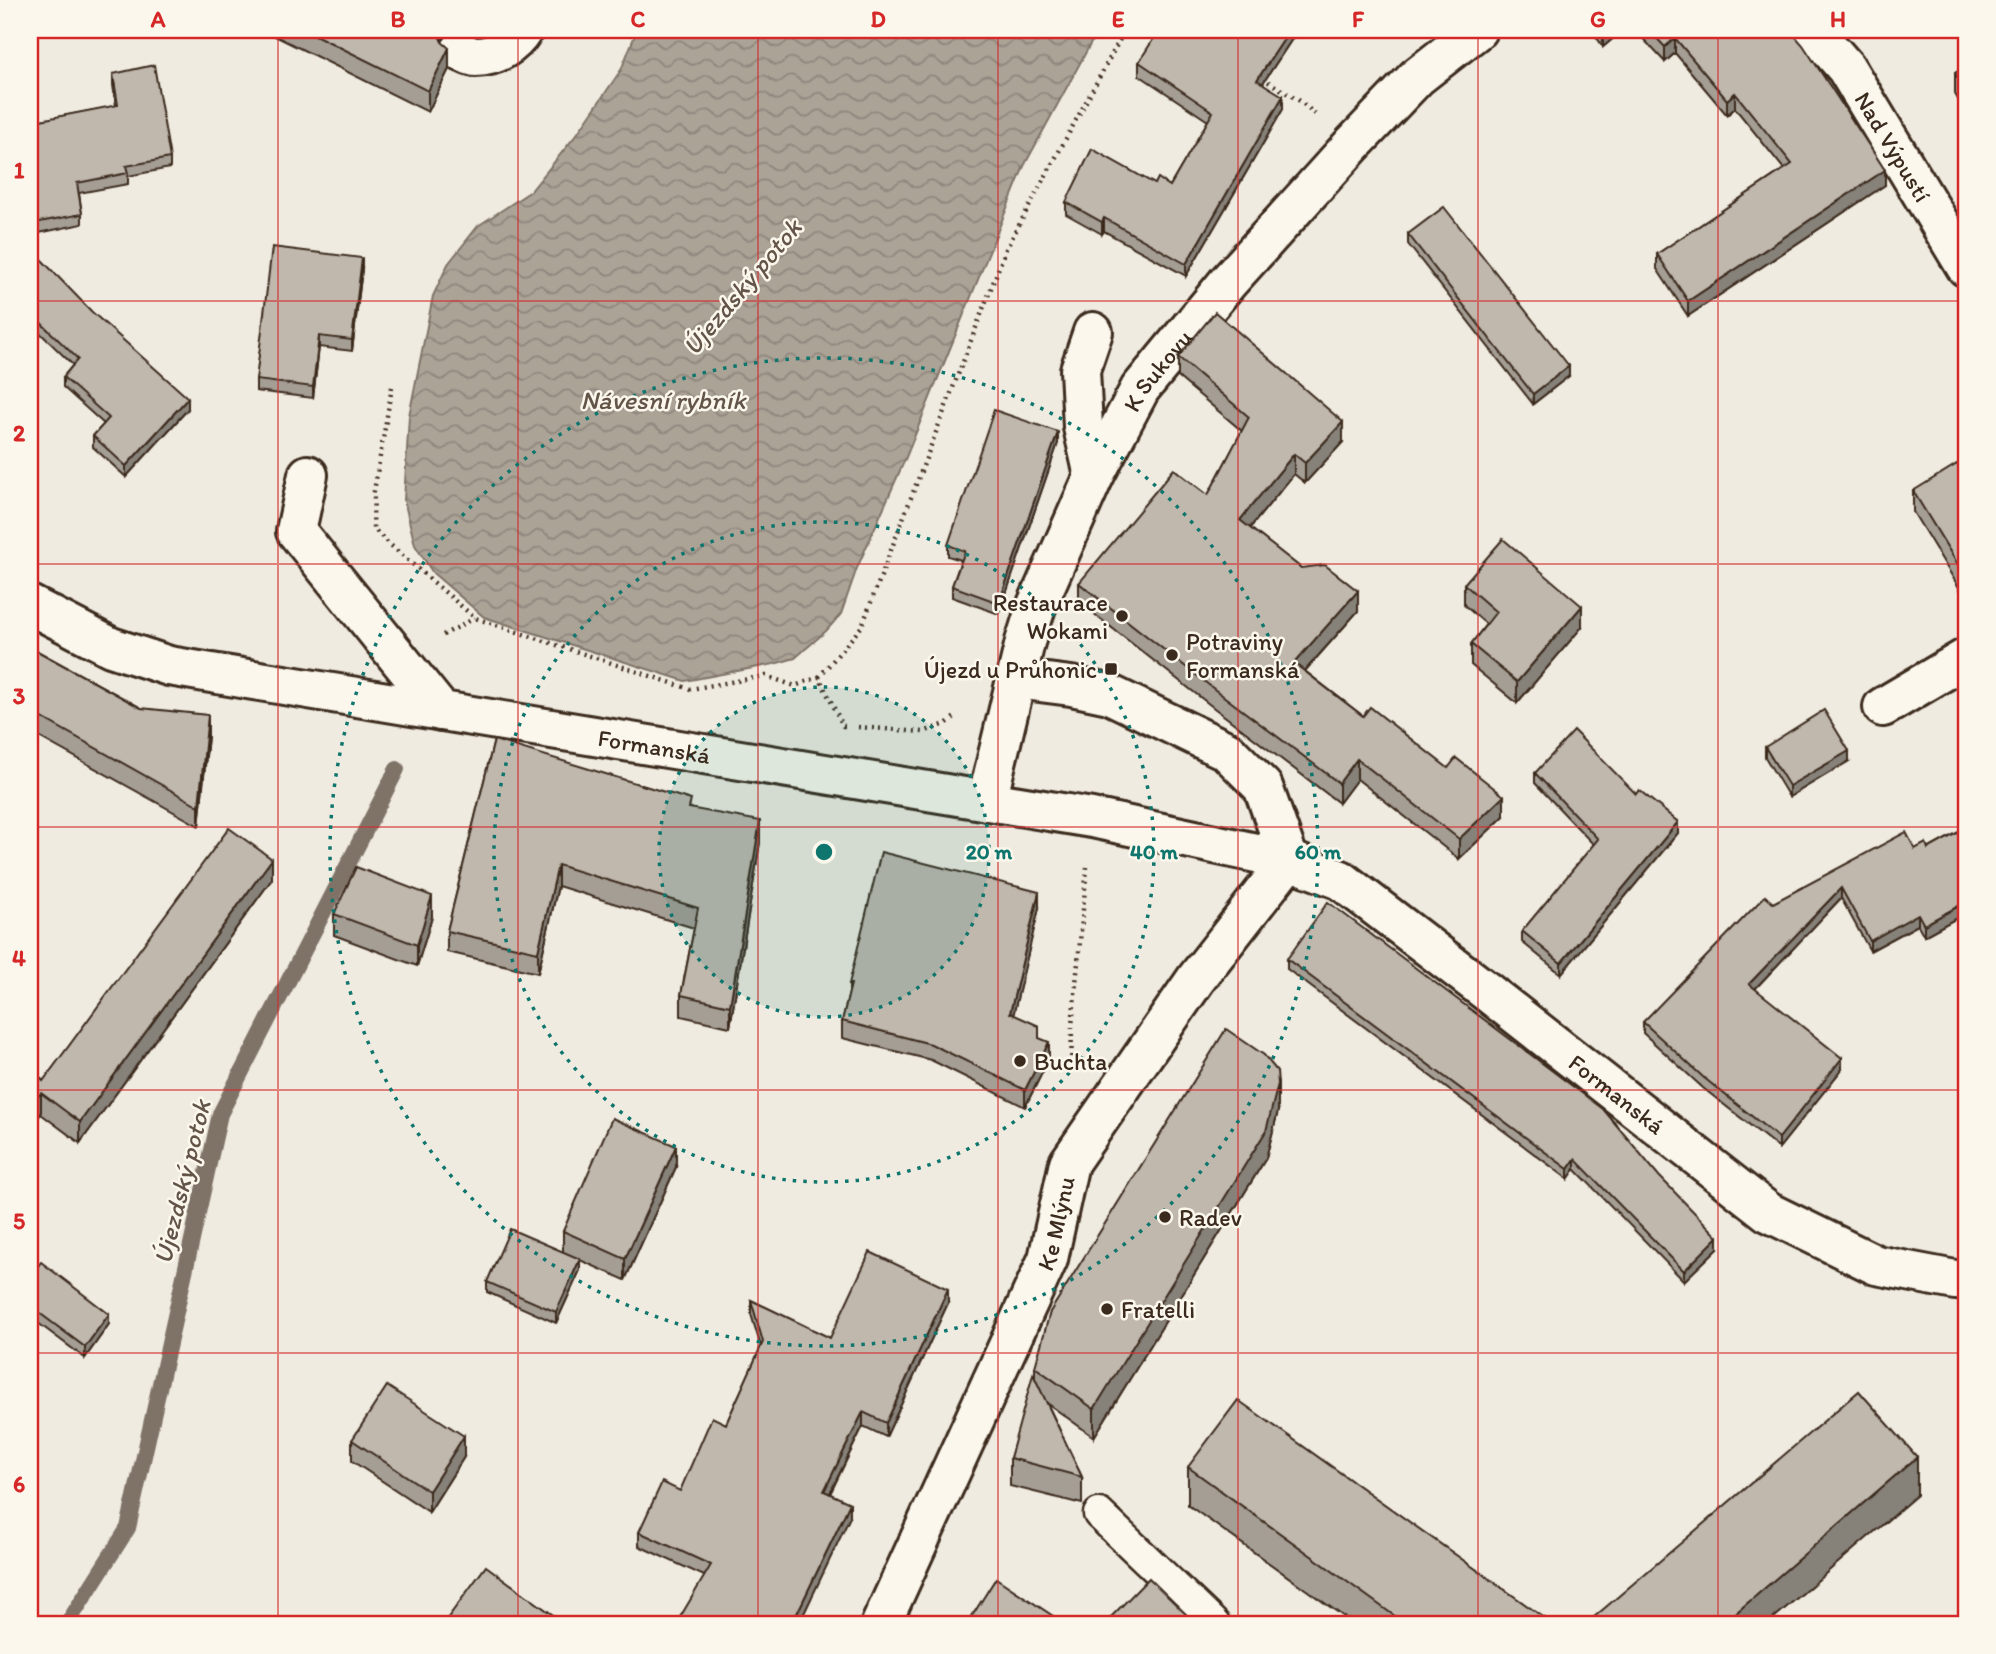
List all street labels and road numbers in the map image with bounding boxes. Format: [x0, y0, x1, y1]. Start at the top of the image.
street label: Nad Výpustí [1849, 86, 1938, 207]
street label: K Sukovu [1116, 323, 1198, 416]
street label: Formanská [596, 722, 713, 770]
street label: Formanská [1563, 1047, 1671, 1140]
street label: Ke Mlýnu [1030, 1174, 1080, 1275]

